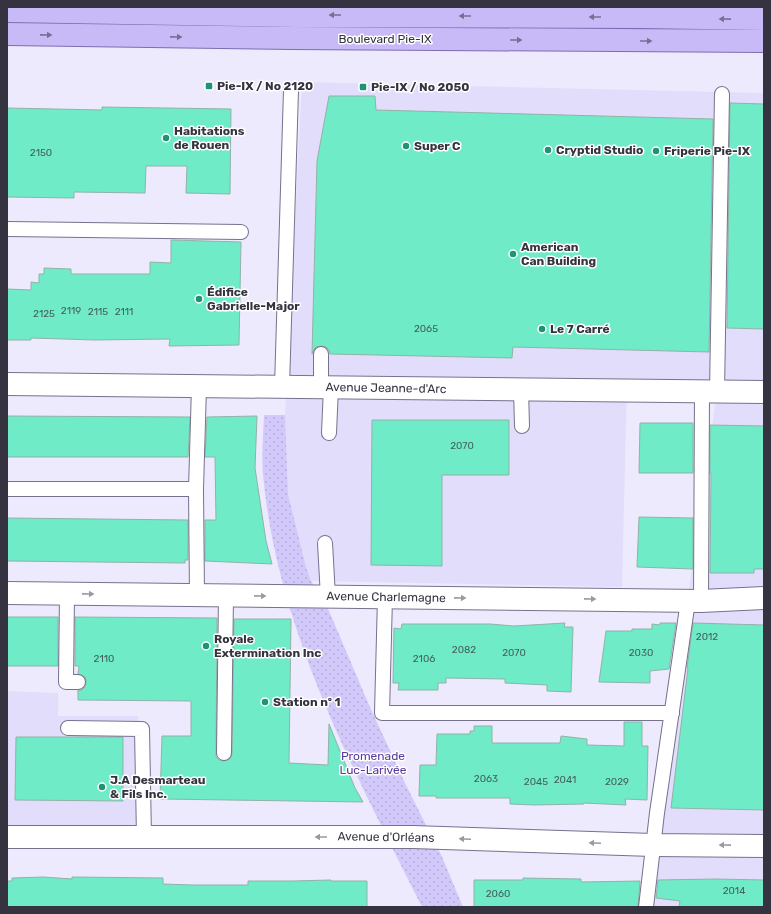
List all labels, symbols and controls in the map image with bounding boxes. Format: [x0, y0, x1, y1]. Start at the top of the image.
one-way arrow [328, 12, 341, 18]
one-way arrow [458, 13, 471, 19]
one-way arrow [589, 13, 601, 20]
one-way arrow [719, 15, 731, 22]
one-way arrow [40, 32, 53, 38]
street label: Boulevard Pie-IX [338, 32, 432, 46]
one-way arrow [170, 34, 183, 40]
one-way arrow [510, 37, 523, 43]
one-way arrow [640, 38, 653, 44]
place label: Pie-IX / No 2120 [217, 79, 313, 93]
place label: Pie-IX / No 2050 [371, 80, 469, 94]
marker: Pie-IX / No 2120 [204, 81, 214, 91]
marker: Pie-IX / No 2050 [358, 82, 368, 92]
place label: Habitations de Rouen [174, 124, 245, 152]
marker: Habitations de Rouen [161, 133, 171, 143]
place label: Super C [414, 139, 461, 153]
marker: Super C [401, 141, 411, 151]
place label: Cryptid Studio [556, 143, 643, 157]
place label: Friperie Pie-IX [664, 144, 751, 158]
marker: Cryptid Studio [543, 145, 553, 155]
marker: Friperie Pie-IX [651, 146, 661, 156]
house number: 2150 [30, 147, 52, 159]
place label: American Can Building [521, 240, 596, 268]
marker: American Can Building [508, 249, 518, 259]
place label: Édifice Gabrielle-Major [207, 285, 300, 313]
marker: Édifice Gabrielle-Major [194, 294, 204, 304]
house number: 2119 [61, 305, 81, 317]
house number: 2115 [88, 306, 108, 318]
house number: 2111 [115, 306, 133, 318]
house number: 2125 [33, 308, 55, 320]
place label: Le 7 Carré [550, 322, 610, 336]
house number: 2065 [414, 323, 438, 335]
marker: Le 7 Carré [537, 324, 547, 334]
street label: Avenue Jeanne-d'Arc [325, 380, 447, 396]
house number: 2070 [450, 440, 474, 452]
street label: Avenue Charlemagne [326, 589, 446, 605]
one-way arrow [82, 591, 95, 597]
one-way arrow [254, 593, 267, 599]
one-way arrow [454, 595, 467, 601]
one-way arrow [584, 596, 596, 603]
house number: 2012 [696, 631, 718, 643]
place label: Royale Extermination Inc [214, 632, 321, 660]
marker: Royale Extermination Inc [201, 641, 211, 651]
house number: 2082 [452, 644, 476, 656]
house number: 2070 [502, 647, 526, 659]
house number: 2030 [629, 647, 653, 659]
house number: 2110 [94, 653, 114, 665]
house number: 2106 [413, 653, 435, 665]
place label: Station nº 1 [273, 695, 340, 709]
marker: Station nº 1 [260, 697, 270, 707]
park label: Promenade Luc-Larivée [340, 749, 407, 777]
place label: J.A Desmarteau & Fils Inc. [110, 773, 206, 801]
house number: 2063 [474, 773, 498, 785]
house number: 2041 [554, 774, 576, 786]
house number: 2045 [524, 776, 548, 788]
house number: 2029 [605, 776, 629, 788]
marker: J.A Desmarteau & Fils Inc. [97, 782, 107, 792]
street label: Avenue d'Orléans [337, 829, 435, 845]
one-way arrow [314, 834, 327, 840]
one-way arrow [458, 836, 471, 842]
one-way arrow [588, 840, 601, 846]
one-way arrow [719, 842, 731, 849]
house number: 2014 [723, 885, 745, 897]
house number: 2060 [486, 888, 510, 900]

